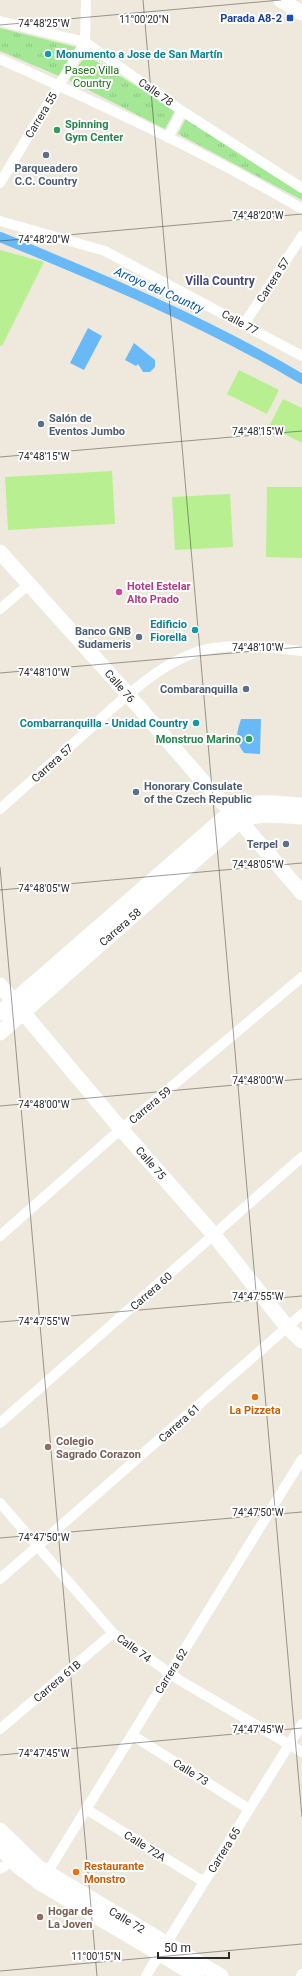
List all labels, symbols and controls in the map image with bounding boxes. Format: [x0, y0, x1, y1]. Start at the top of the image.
place label: Parada A8-2 [220, 12, 282, 25]
marker: Parada A8-2 [285, 13, 295, 23]
text: 11°00'20"N [119, 14, 169, 25]
text: 74°48'25"W [18, 18, 70, 29]
place label: Monumento a Jose de San Martín [56, 48, 223, 61]
marker: Monumento a Jose de San Martín [43, 49, 53, 59]
park label: Paseo Villa Country [65, 64, 119, 90]
street label: Calle 78 [136, 76, 176, 109]
street label: Carrera 55 [23, 90, 60, 140]
place label: Spinning Gym Center [65, 118, 123, 144]
marker: Spinning Gym Center [52, 125, 62, 135]
marker: Parqueadero C.C. Country [41, 150, 51, 160]
place label: Parqueadero C.C. Country [14, 162, 78, 188]
text: 74°48'20"W [232, 210, 284, 221]
text: 74°48'20"W [18, 234, 70, 245]
street label: Carrera 57 [254, 255, 293, 305]
water label: Arroyo del Country [111, 264, 206, 316]
district label: Villa Country [185, 274, 256, 288]
street label: Calle 77 [219, 307, 260, 337]
place label: Salón de Eventos Jumbo [49, 412, 125, 438]
marker: Salón de Eventos Jumbo [36, 419, 46, 429]
text: 74°48'15"W [232, 426, 284, 437]
text: 74°48'15"W [18, 451, 70, 462]
place label: Hotel Estelar Alto Prado [127, 580, 191, 606]
marker: Hotel Estelar Alto Prado [114, 587, 124, 597]
place label: Edificio Fiorella [150, 618, 187, 644]
place label: Banco GNB Sudameris [75, 625, 131, 651]
marker: Edificio Fiorella [190, 625, 200, 635]
marker: Banco GNB Sudameris [134, 632, 144, 642]
text: 74°48'10"W [232, 642, 284, 653]
text: 74°48'10"W [18, 667, 70, 678]
street label: Calle 76 [102, 667, 137, 705]
place label: Combaranquilla [160, 683, 238, 696]
marker: Combaranquilla [241, 684, 251, 694]
place label: Combarranquilla - Unidad Country [20, 717, 188, 730]
marker: Combarranquilla - Unidad Country [191, 718, 201, 728]
place label: Monstruo Marino [156, 733, 241, 746]
marker: Monstruo Marino [244, 734, 254, 744]
street label: Carrera 57 [29, 742, 76, 785]
place label: Honorary Consulate of the Czech Republic [144, 780, 252, 806]
marker: Honorary Consulate of the Czech Republic [131, 787, 141, 797]
place label: Terpel [247, 838, 278, 851]
marker: Terpel [281, 839, 291, 849]
text: 74°48'05"W [232, 859, 284, 870]
text: 74°48'05"W [18, 883, 70, 894]
street label: Carrera 58 [97, 906, 144, 949]
text: 74°48'00"W [232, 1075, 284, 1086]
street label: Carrera 59 [127, 1084, 174, 1127]
text: 74°48'00"W [18, 1099, 70, 1110]
street label: Calle 75 [133, 1144, 168, 1182]
street label: Carrera 60 [128, 1270, 175, 1313]
text: 74°47'55"W [232, 1291, 284, 1302]
text: 74°47'55"W [18, 1316, 70, 1327]
marker: La Pizzeta [250, 1392, 260, 1402]
street label: Carrera 61 [156, 1402, 203, 1445]
place label: La Pizzeta [229, 1404, 281, 1417]
place label: Colegio Sagrado Corazon [56, 1435, 141, 1461]
marker: Colegio Sagrado Corazon [43, 1442, 53, 1452]
text: 74°47'50"W [232, 1507, 284, 1518]
text: 74°47'50"W [18, 1532, 70, 1543]
street label: Calle 74 [114, 1632, 153, 1665]
street label: Carrera 62 [152, 1646, 190, 1696]
street label: Carrera 61B [31, 1658, 84, 1705]
text: 74°47'45"W [232, 1724, 284, 1735]
text: 74°47'45"W [18, 1748, 70, 1759]
street label: Calle 73 [171, 1756, 211, 1788]
street label: Carrera 65 [205, 1825, 243, 1875]
street label: Calle 72A [122, 1829, 169, 1865]
place label: Restaurante Monstro [84, 1860, 144, 1886]
marker: Restaurante Monstro [71, 1867, 81, 1877]
place label: Hogar de La Joven [48, 1905, 93, 1931]
street label: Calle 72 [106, 1905, 147, 1936]
marker: Hogar de La Joven [35, 1912, 45, 1922]
scale bar [158, 1934, 229, 1960]
text: 50 m [164, 1941, 191, 1955]
text: 11°00'15"N [71, 1951, 121, 1962]

